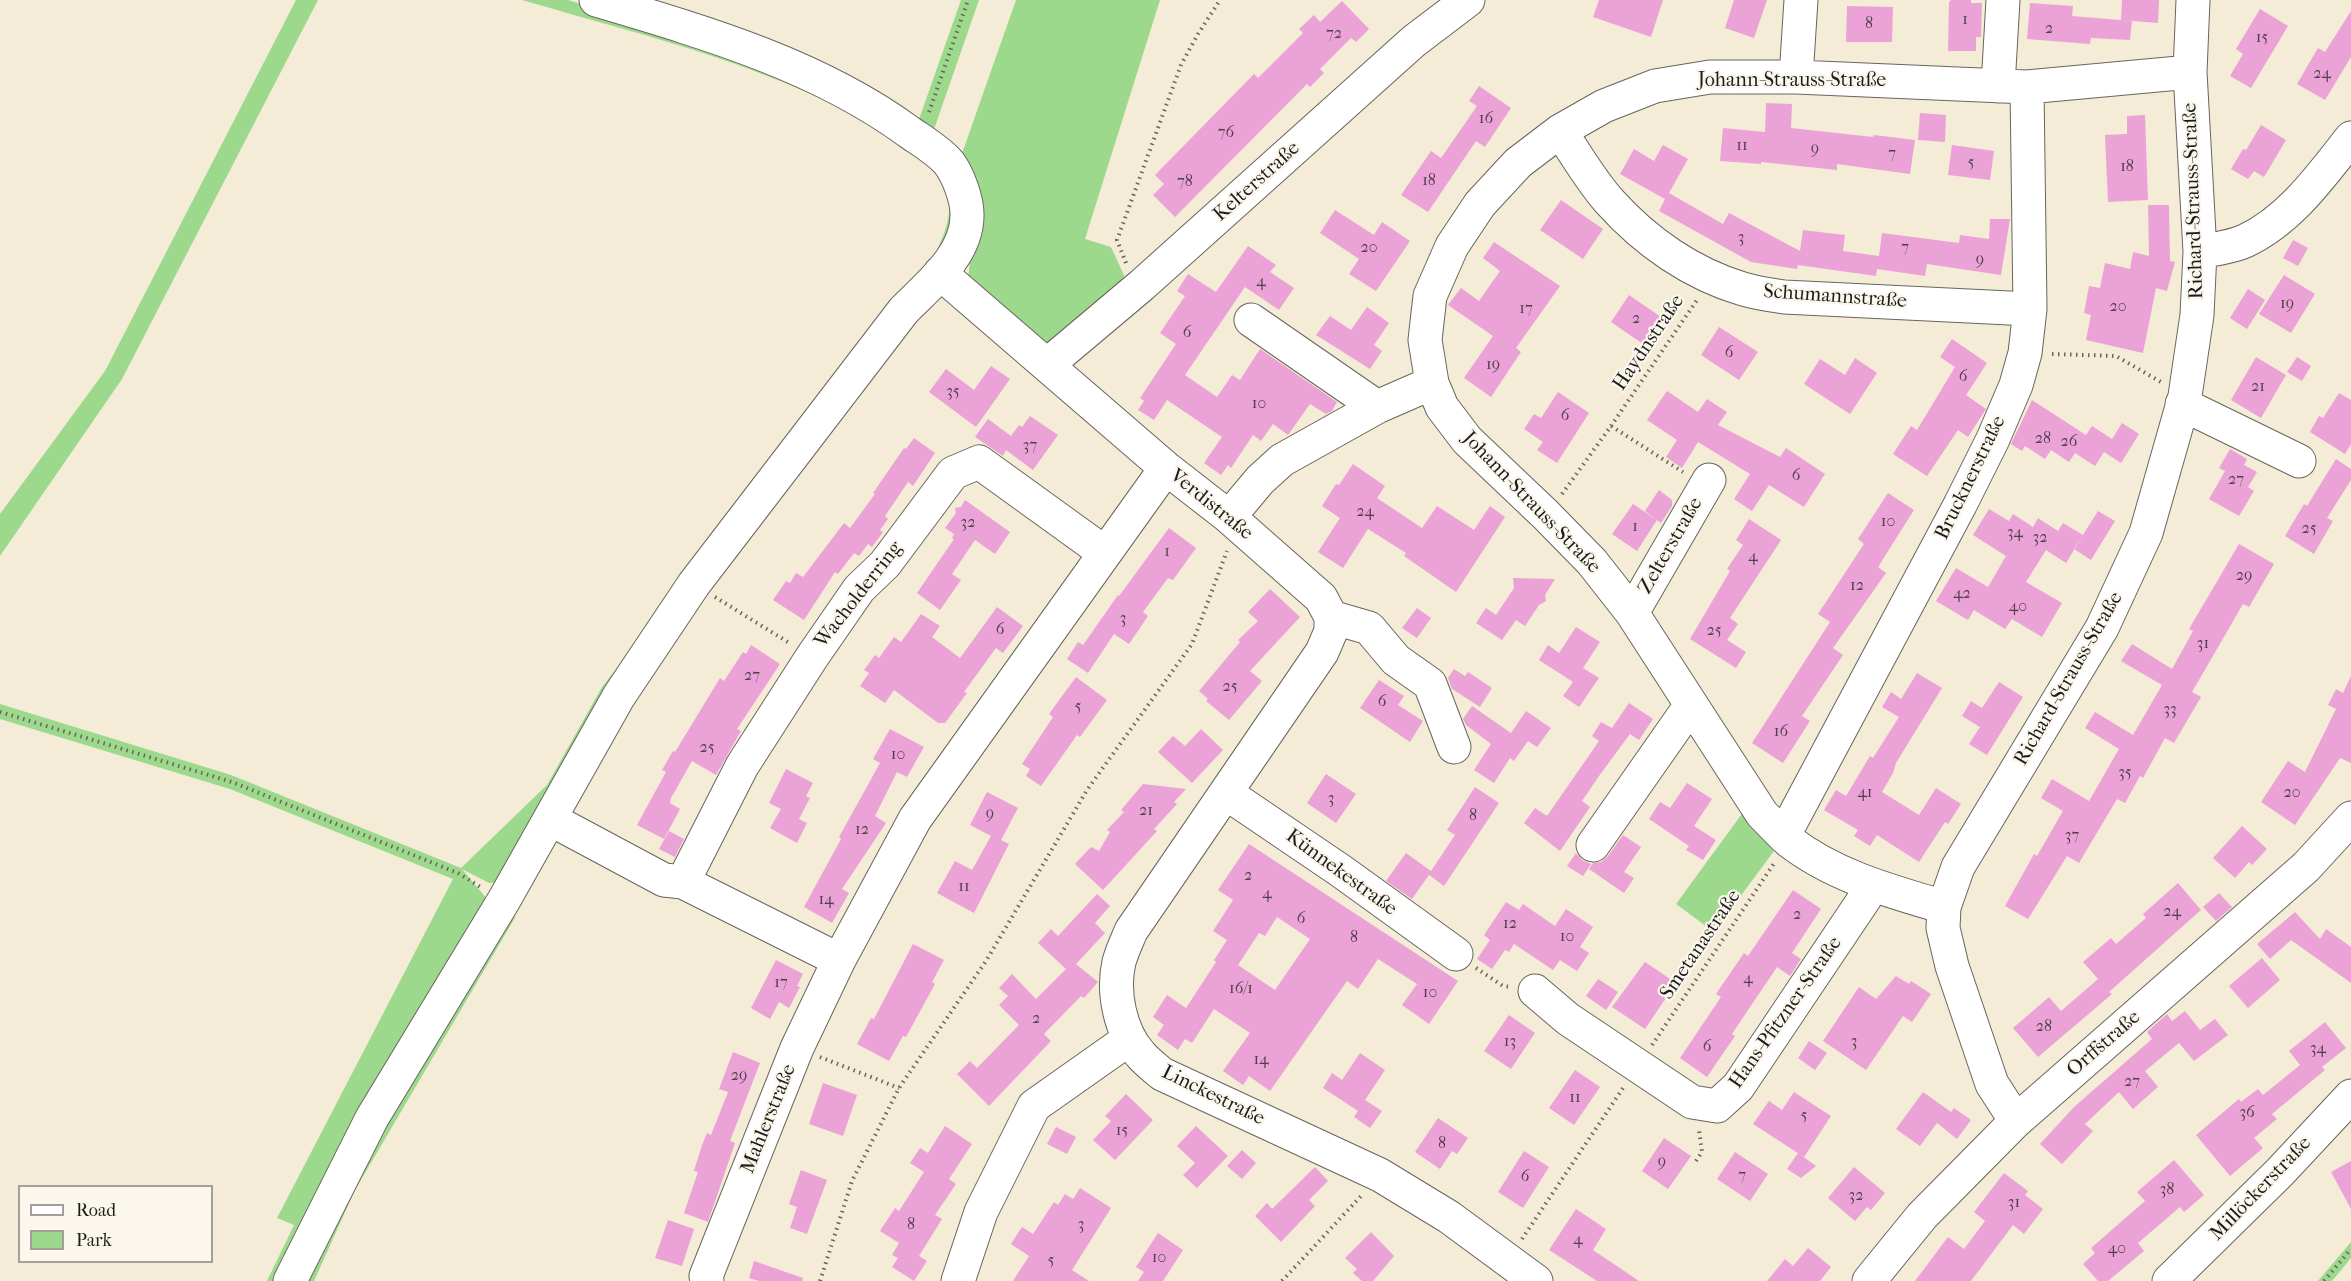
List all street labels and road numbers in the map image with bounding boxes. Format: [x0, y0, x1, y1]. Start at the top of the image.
street label: Johann-Strauss-Straße [1698, 69, 1886, 93]
street label: Richard-Strauss-Straße [2179, 102, 2209, 300]
street label: Kelterstraße [1209, 137, 1305, 227]
street label: Schumannstraße [1763, 280, 1907, 314]
street label: Haydnstraße [1608, 291, 1690, 395]
street label: Brucknerstraße [1931, 412, 2011, 544]
street label: Johann-Strauss-Straße [1457, 427, 1605, 579]
street label: Verdistraße [1165, 464, 1257, 546]
street label: Zelterstraße [1634, 493, 1708, 599]
street label: Wacholderring [810, 537, 908, 653]
street label: Richard-Strauss-Straße [2010, 588, 2128, 770]
street label: Künnekestraße [1281, 825, 1401, 921]
street label: Smetanastraße [1656, 886, 1746, 1004]
street label: Hans-Pfitzner-Straße [1725, 933, 1847, 1093]
street label: Orffstraße [2062, 1006, 2146, 1082]
street label: Mahlerstraße [736, 1061, 802, 1177]
street label: Linckestraße [1158, 1061, 1268, 1131]
street label: Millöckerstraße [2205, 1132, 2317, 1246]

